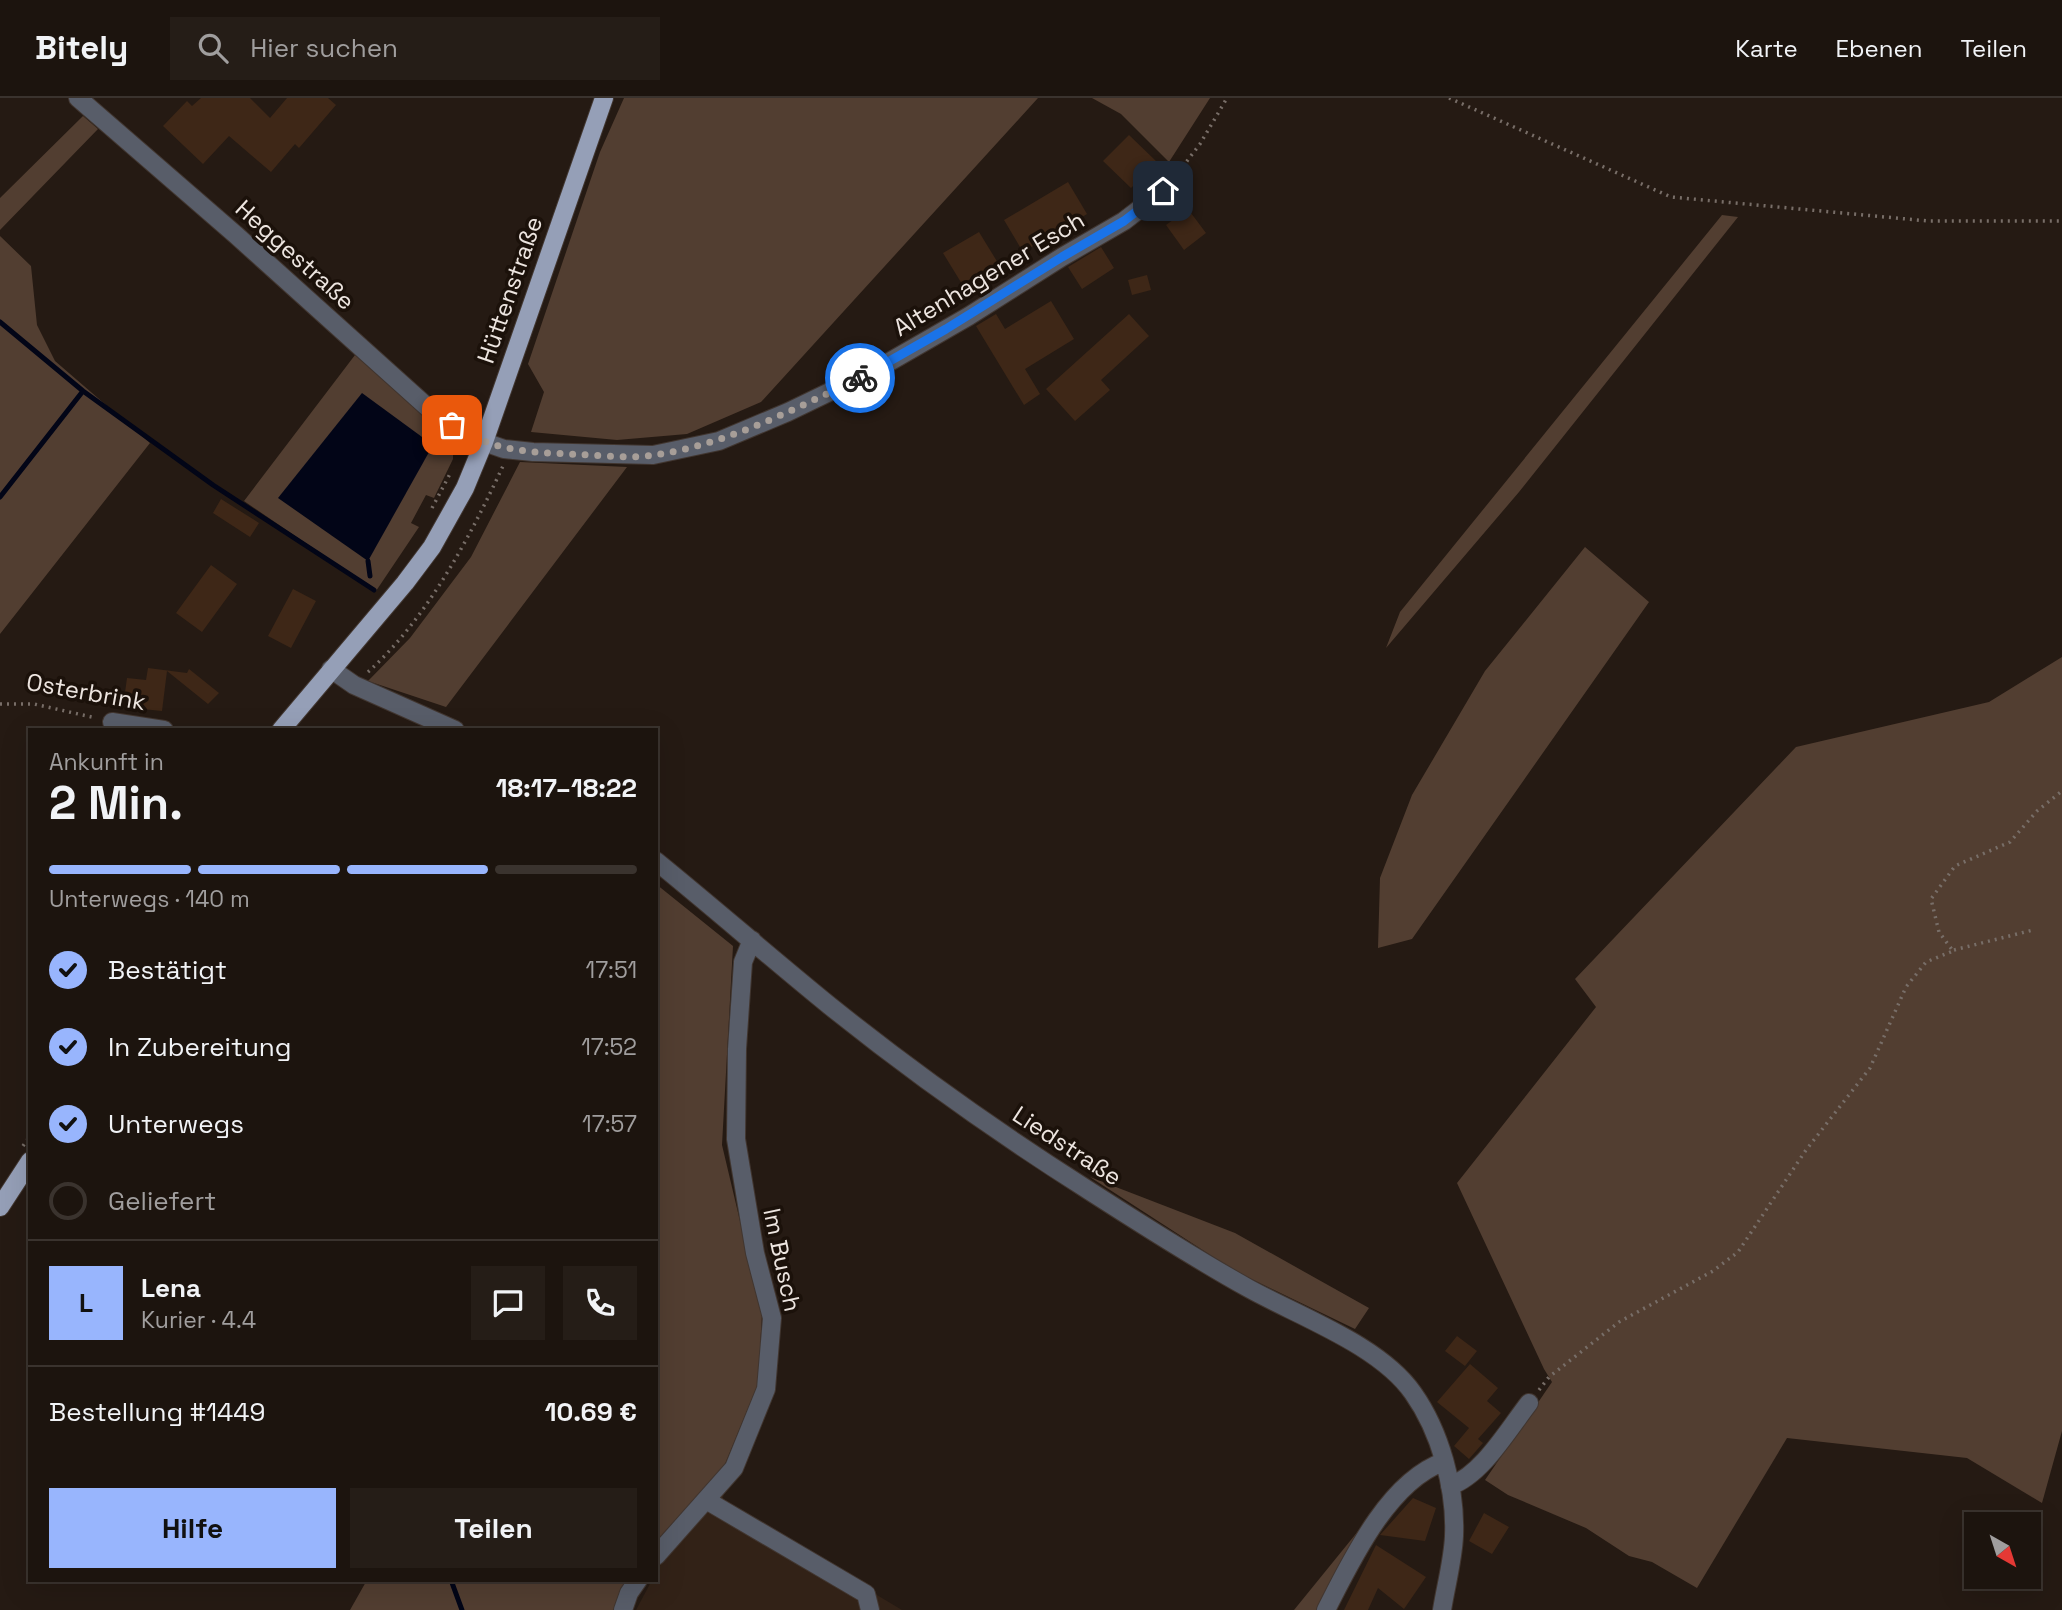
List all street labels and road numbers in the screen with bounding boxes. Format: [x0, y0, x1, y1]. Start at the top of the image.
street label: Heggestraße [229, 193, 361, 316]
street label: Altenhagener Esch [887, 204, 1090, 343]
street label: Hüttenstraße [470, 212, 549, 367]
street label: Osterbrink [24, 666, 148, 717]
street label: Liedstraße [1007, 1099, 1128, 1192]
street label: Im Busch [756, 1205, 809, 1314]

